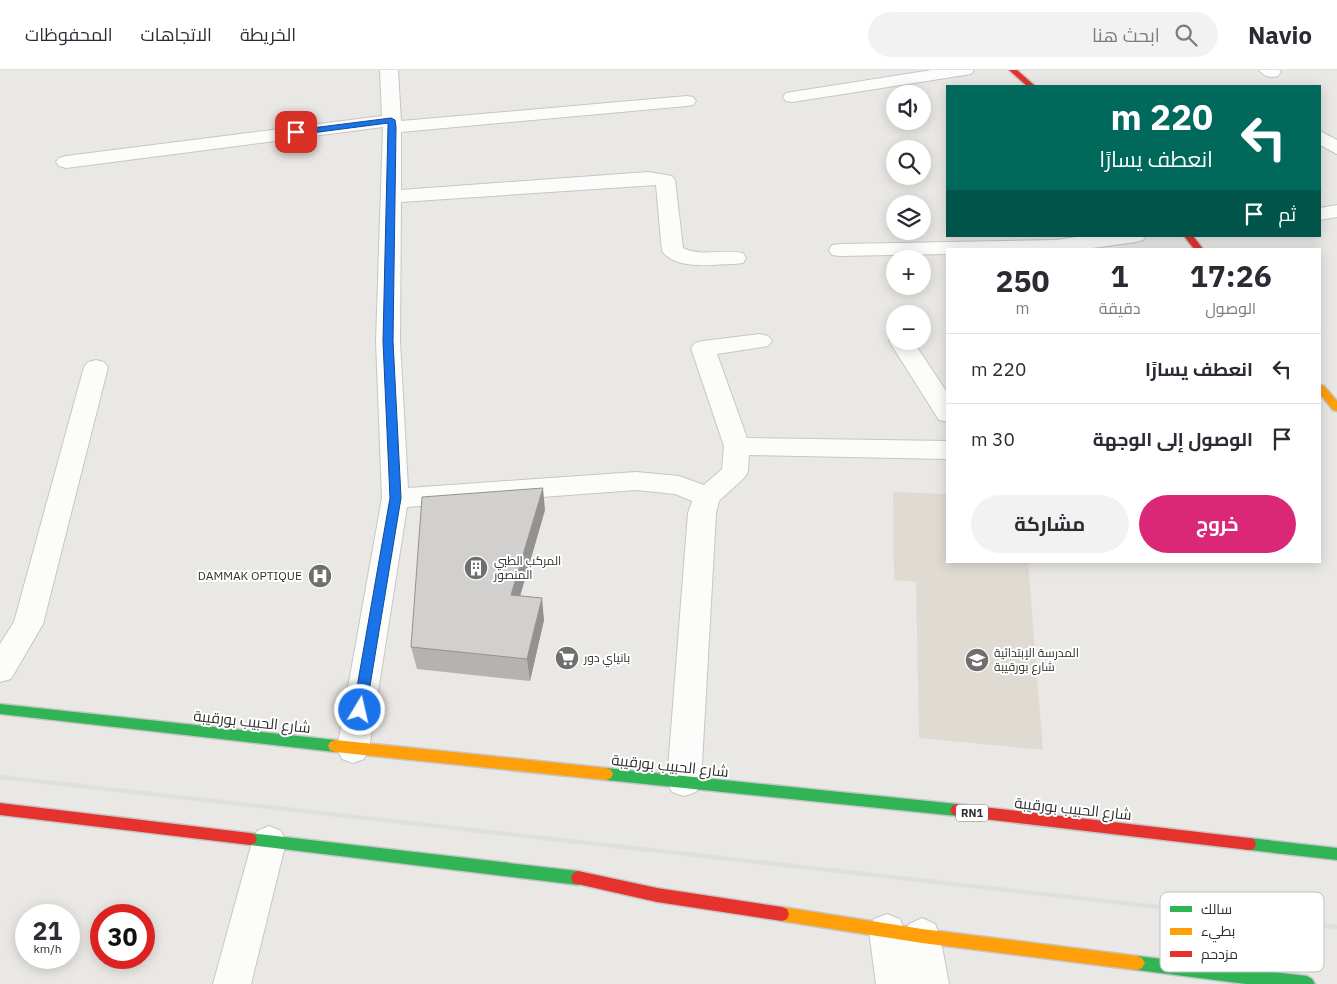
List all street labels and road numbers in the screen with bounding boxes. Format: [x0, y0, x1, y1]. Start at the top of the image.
street label: شارع الحبيب بورقيبة [192, 706, 312, 739]
street label: شارع الحبيب بورقيبة [610, 750, 730, 783]
street label: شارع الحبيب بورقيبة [1013, 793, 1133, 826]
road number: RN1 [956, 804, 988, 821]

